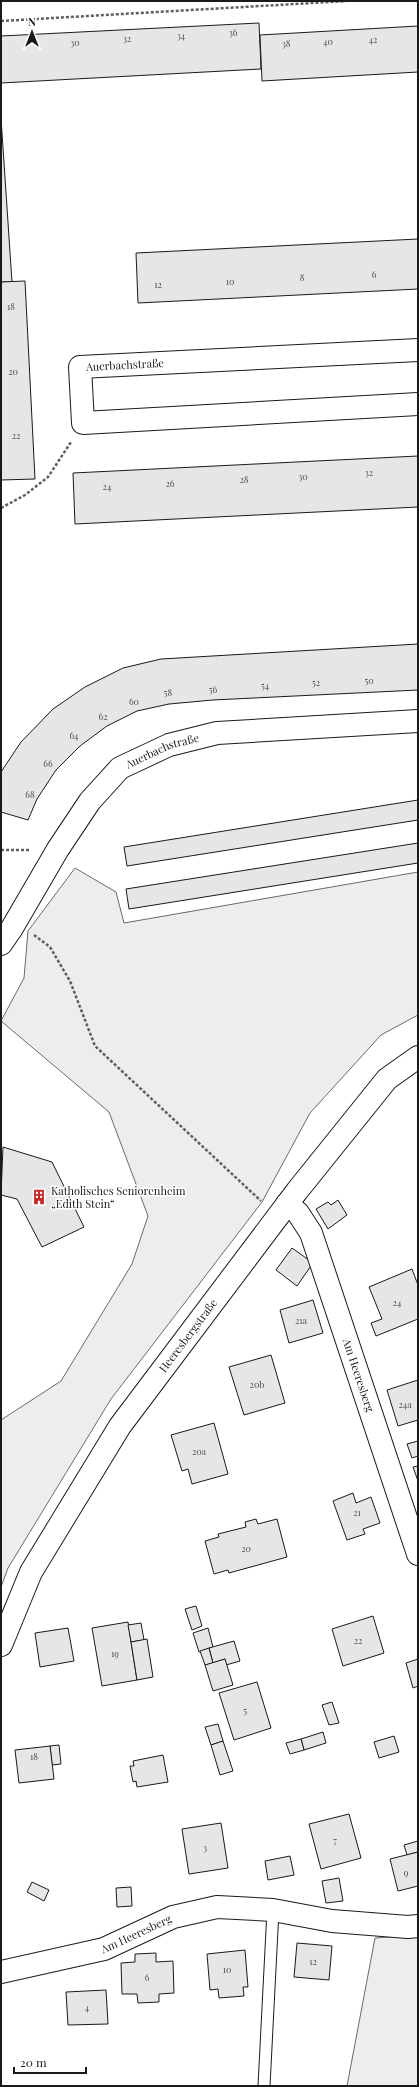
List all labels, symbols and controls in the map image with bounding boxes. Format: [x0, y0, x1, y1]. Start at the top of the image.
north arrow [12, 12, 52, 52]
text: N [28, 14, 36, 29]
house number: 36 [229, 26, 238, 38]
house number: 34 [177, 29, 186, 41]
house number: 32 [123, 32, 131, 44]
house number: 42 [369, 33, 377, 45]
house number: 40 [323, 35, 333, 47]
house number: 30 [70, 36, 80, 48]
house number: 38 [282, 37, 291, 49]
house number: 6 [372, 268, 377, 280]
house number: 8 [300, 271, 305, 283]
house number: 10 [226, 275, 234, 287]
house number: 12 [154, 278, 162, 290]
house number: 18 [7, 300, 15, 312]
street label: Auerbachstraße [85, 355, 165, 374]
house number: 20 [8, 365, 18, 377]
house number: 22 [12, 429, 20, 441]
house number: 32 [365, 466, 373, 478]
house number: 30 [298, 470, 308, 482]
house number: 28 [240, 473, 249, 485]
house number: 26 [166, 477, 175, 489]
house number: 24 [103, 480, 112, 492]
house number: 50 [364, 674, 374, 686]
house number: 52 [312, 676, 320, 688]
house number: 54 [261, 679, 270, 691]
house number: 56 [209, 683, 218, 695]
house number: 58 [164, 686, 173, 698]
house number: 60 [129, 695, 139, 707]
house number: 62 [99, 710, 107, 722]
house number: 64 [69, 729, 79, 741]
street label: Auerbachstraße [122, 730, 201, 772]
house number: 66 [43, 757, 53, 769]
house number: 68 [25, 788, 35, 800]
place label: Katholisches Seniorenheim „Edith Stein“ [51, 1183, 186, 1211]
building icon: Katholisches Seniorenheim „Edith Stein“ [30, 1188, 48, 1206]
street label: Heeresbergstraße [155, 1295, 220, 1375]
house number: 24 [393, 1296, 402, 1308]
house number: 21a [295, 1314, 308, 1326]
street label: Am Heeresberg [339, 1335, 378, 1414]
house number: 20b [250, 1378, 264, 1390]
house number: 24a [398, 1398, 412, 1410]
house number: 20a [192, 1445, 207, 1457]
house number: 21 [353, 1506, 361, 1518]
house number: 20 [241, 1542, 251, 1554]
house number: 22 [354, 1634, 362, 1646]
house number: 19 [111, 1647, 119, 1659]
house number: 5 [243, 1704, 247, 1716]
house number: 18 [30, 1750, 38, 1762]
house number: 7 [333, 1834, 337, 1846]
house number: 3 [203, 1841, 207, 1853]
house number: 9 [404, 1866, 409, 1878]
street label: Am Heeresberg [97, 1911, 174, 1957]
house number: 12 [309, 1955, 317, 1967]
house number: 10 [223, 1963, 231, 1975]
house number: 6 [145, 1971, 150, 1983]
house number: 4 [85, 2001, 90, 2013]
scale bar [14, 2049, 86, 2075]
text: 20 m [20, 2054, 47, 2070]

